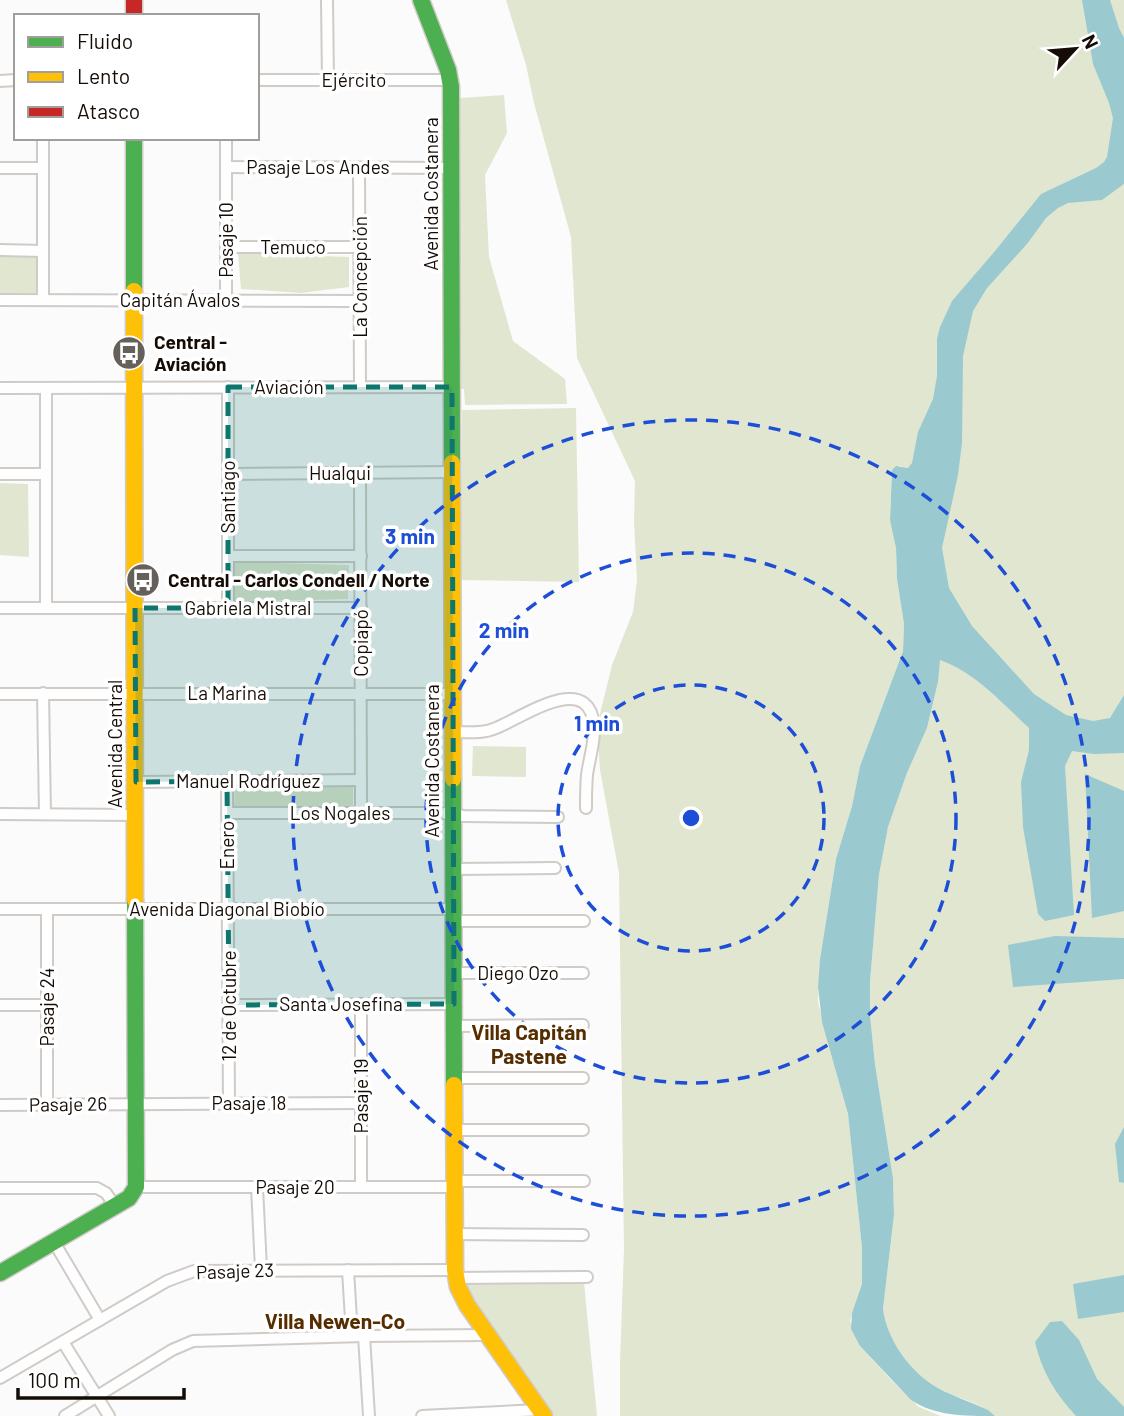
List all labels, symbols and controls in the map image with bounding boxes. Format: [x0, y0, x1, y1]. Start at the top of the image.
legend [14, 14, 259, 140]
north arrow [1040, 14, 1110, 84]
text: Fluido [77, 28, 133, 53]
text: N [1078, 31, 1104, 52]
text: Lento [77, 63, 130, 88]
street label: Ejército [322, 68, 386, 91]
text: Atasco [77, 98, 140, 123]
street label: Avenida Costanera [419, 117, 442, 271]
street label: Pasaje Los Andes [246, 155, 390, 178]
street label: Pasaje 10 [214, 202, 237, 278]
street label: La Concepción [348, 216, 371, 338]
street label: Temuco [260, 235, 326, 258]
street label: Capitán Ávalos [120, 288, 240, 311]
place label: Central - Aviación [154, 330, 227, 375]
bus stop icon: Central - Aviación [110, 334, 148, 372]
street label: Aviación [254, 375, 324, 398]
street label: Santiago [216, 461, 239, 534]
street label: Hualqui [309, 461, 371, 484]
text: 3 min [385, 523, 435, 548]
bus stop icon: Central - Carlos Condell / Norte [124, 561, 162, 599]
place label: Central - Carlos Condell / Norte [168, 568, 430, 591]
street label: Gabriela Mistral [185, 596, 311, 619]
street label: Copiapó [349, 609, 372, 677]
text: 2 min [479, 617, 529, 642]
street label: Avenida Central [103, 680, 126, 808]
street label: La Marina [187, 681, 267, 704]
street label: Avenida Costanera [420, 684, 443, 838]
text: 1 min [574, 710, 620, 735]
street label: Manuel Rodríguez [176, 769, 320, 792]
street label: Los Nogales [290, 801, 390, 824]
centre of rings [679, 806, 703, 830]
street label: Enero [215, 821, 238, 869]
street label: Avenida Diagonal Biobío [129, 897, 325, 920]
street label: 12 de Octubre [217, 950, 240, 1062]
street label: Diego Ozo [477, 961, 559, 984]
street label: Pasaje 24 [35, 968, 58, 1046]
street label: Santa Josefina [279, 992, 403, 1015]
district label: Villa Capitán Pastene [471, 1019, 587, 1068]
street label: Pasaje 19 [349, 1059, 372, 1133]
street label: Pasaje 26 [29, 1091, 107, 1116]
street label: Pasaje 18 [212, 1091, 286, 1114]
street label: Pasaje 20 [255, 1175, 335, 1198]
street label: Pasaje 23 [196, 1258, 274, 1283]
district label: Villa Newen-Co [265, 1308, 405, 1333]
scale bar [18, 1356, 184, 1400]
text: 100 m [28, 1367, 81, 1392]

